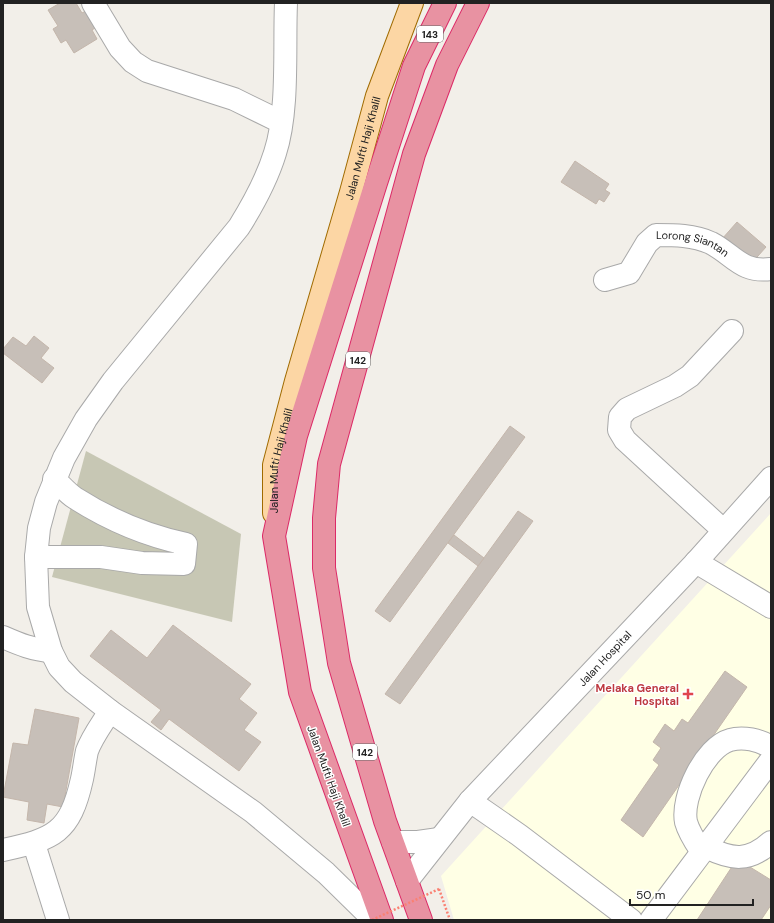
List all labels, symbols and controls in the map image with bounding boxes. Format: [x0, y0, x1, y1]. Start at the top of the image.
road number: 143 [417, 26, 443, 42]
street label: Jalan Mufti Haji Khalil [342, 95, 384, 202]
street label: Lorong Siantan [656, 228, 732, 260]
road number: 142 [346, 352, 370, 368]
street label: Jalan Mufti Haji Khalil [267, 407, 296, 513]
street label: Jalan Hospital [575, 628, 634, 689]
place label: Melaka General Hospital [596, 681, 679, 708]
marker: Melaka General Hospital [682, 688, 694, 700]
street label: Jalan Mufti Haji Khalil [304, 724, 354, 828]
road number: 142 [353, 744, 377, 760]
scale bar [630, 881, 753, 907]
text: 50 m [636, 887, 665, 903]

